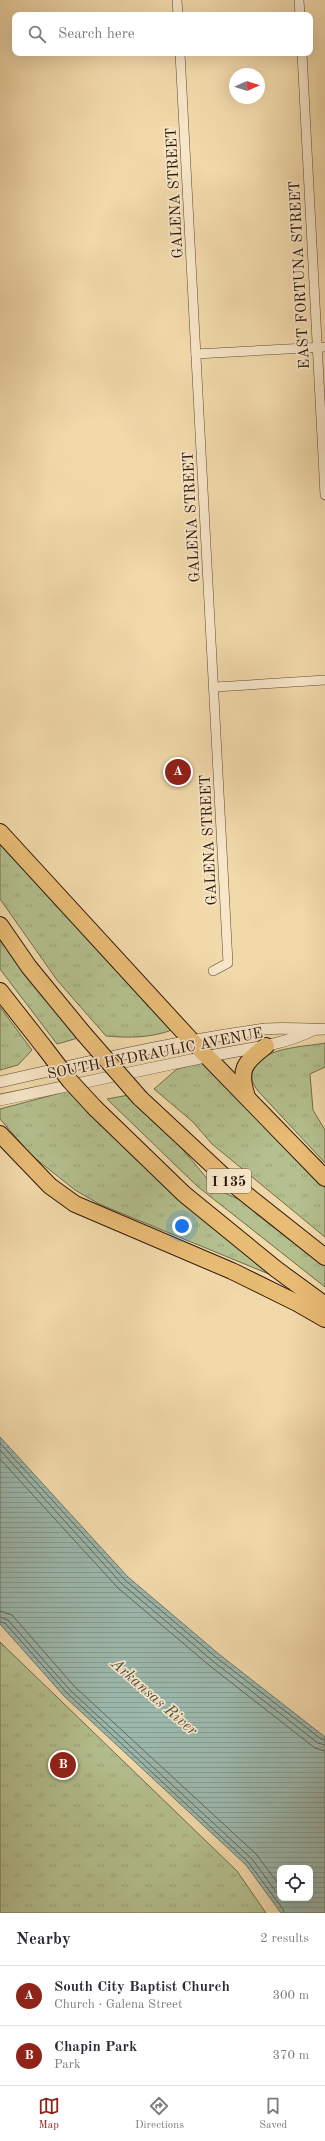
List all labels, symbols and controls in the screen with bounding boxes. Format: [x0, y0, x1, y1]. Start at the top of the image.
search box [12, 12, 313, 56]
icon: search [26, 23, 48, 45]
text: Search here [58, 27, 135, 42]
north arrow [229, 68, 265, 104]
street label: GALENA STREET [165, 127, 186, 259]
street label: EAST FORTUNA STREET [288, 180, 313, 370]
street label: GALENA STREET [182, 451, 203, 583]
pin: A [165, 757, 191, 787]
street label: GALENA STREET [199, 774, 220, 906]
street label: SOUTH HYDRAULIC AVENUE [46, 1026, 265, 1083]
road number: I 135 [207, 1169, 251, 1193]
your location [172, 1216, 192, 1236]
water label: Arkansas River [107, 1655, 201, 1740]
pin: B [50, 1750, 76, 1780]
map controls [277, 1865, 313, 1901]
button: locate [277, 1865, 313, 1901]
text: Nearby [16, 1931, 71, 1948]
text: 2 results [260, 1932, 309, 1945]
text: South City Baptist Church [54, 1980, 230, 1995]
text: A [24, 1989, 34, 2002]
text: 300 m [272, 1989, 309, 2002]
text: Church · Galena Street [54, 1998, 183, 2011]
text: Chapin Park [54, 2040, 137, 2055]
text: B [24, 2049, 34, 2062]
text: 370 m [272, 2049, 309, 2062]
text: Park [54, 2058, 81, 2071]
tab: Map [38, 2095, 60, 2133]
tab: Directions [135, 2095, 184, 2133]
tab: Saved [259, 2095, 287, 2133]

